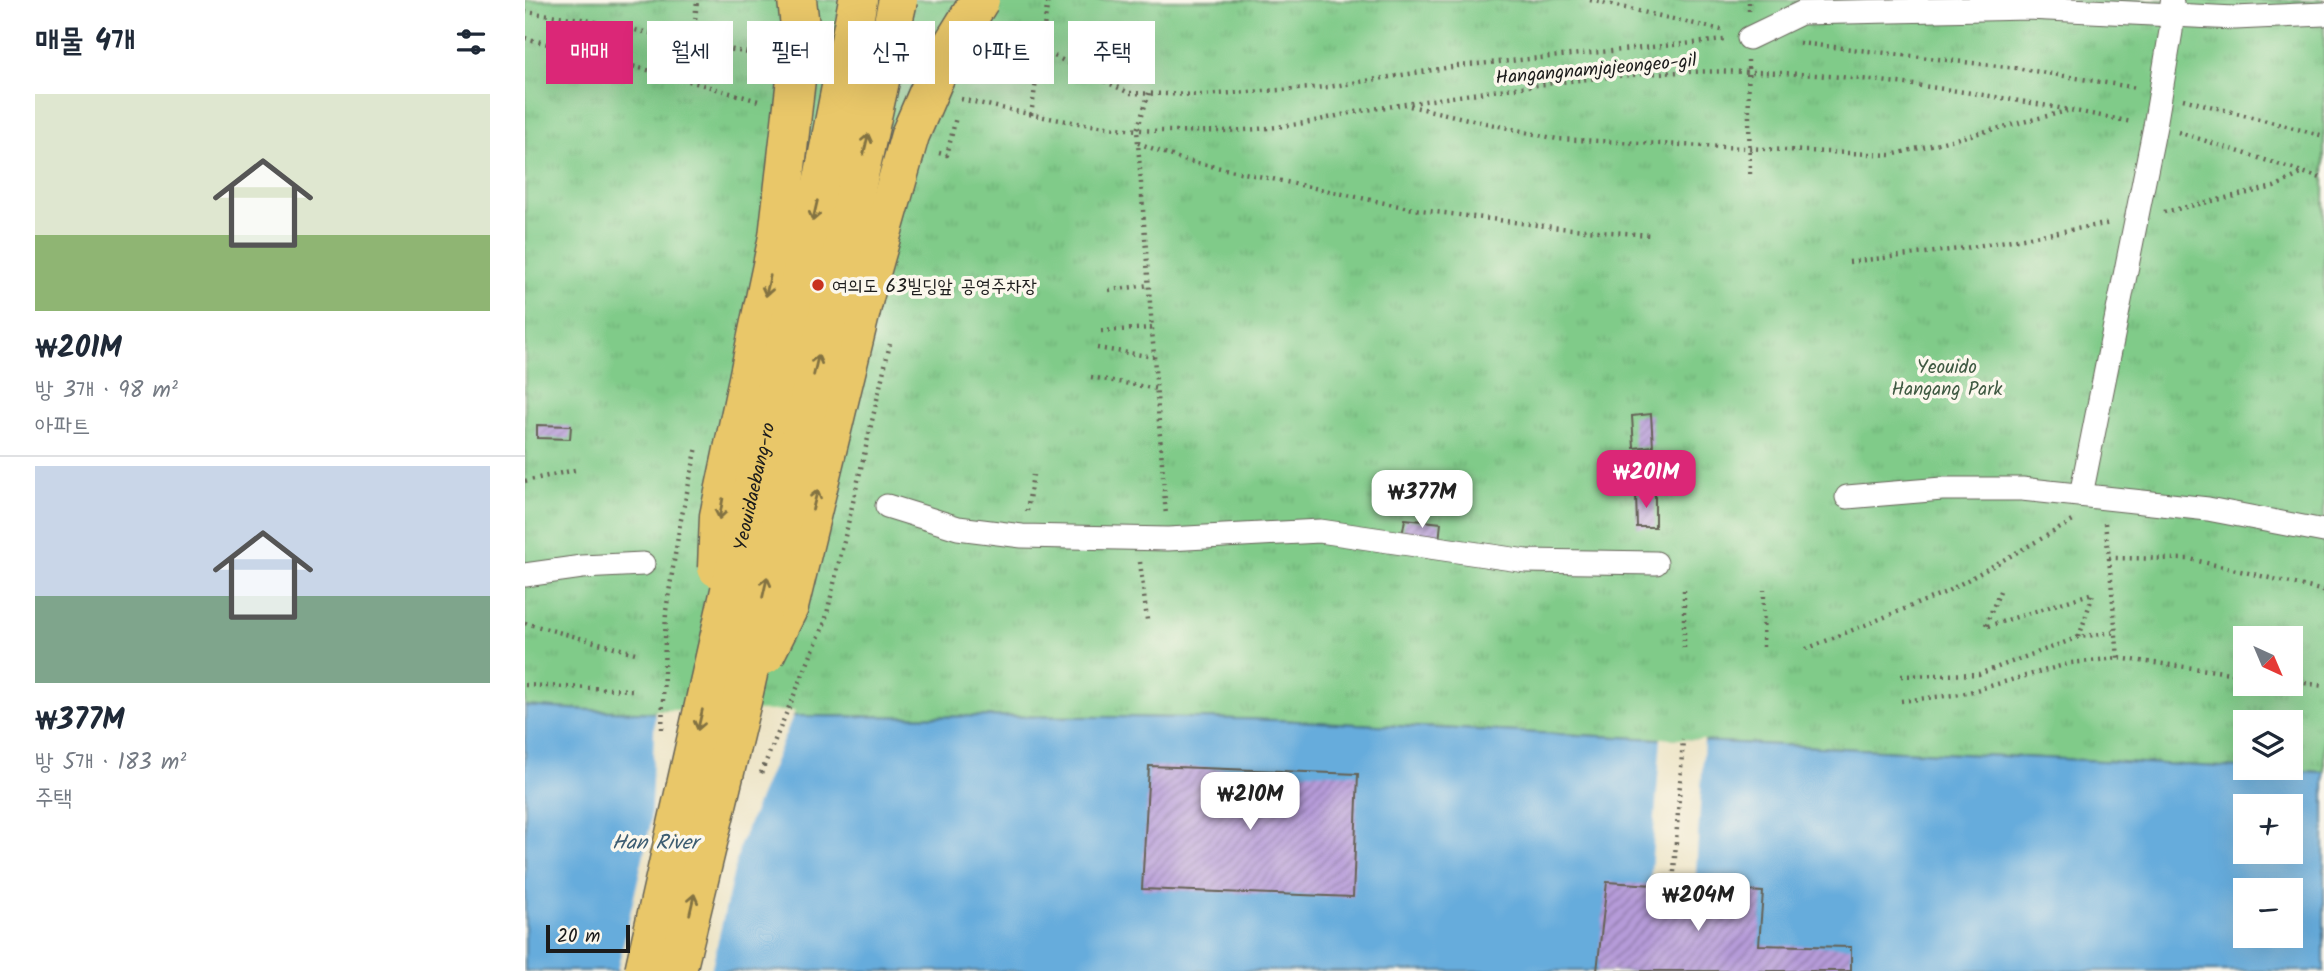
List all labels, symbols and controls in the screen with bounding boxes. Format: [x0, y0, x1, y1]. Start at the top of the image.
text: 매물 4개 [35, 18, 135, 66]
chip: 매매 [546, 21, 633, 84]
chip: 월세 [647, 21, 733, 84]
chip: 필터 [747, 21, 834, 84]
chip: 신규 [848, 21, 935, 84]
chip: 아파트 [949, 21, 1054, 84]
chip: 주택 [1068, 21, 1155, 84]
icon: filters [452, 23, 490, 61]
street label: Hangangnamjajeongeo-gil [1494, 46, 1698, 94]
one-way arrow [860, 133, 873, 155]
icon: home [200, 140, 326, 266]
one-way arrow [808, 199, 822, 222]
place label: 여의도 63빌딩앞 공영주차장 [832, 272, 1037, 302]
one-way arrow [760, 274, 774, 297]
marker: 여의도 63빌딩앞 공영주차장 [810, 277, 826, 293]
text: ₩201M [35, 325, 122, 373]
park label: Yeouido Hangang Park [1892, 353, 2003, 405]
one-way arrow [809, 354, 823, 377]
text: 방 3개 · 98 m² [35, 373, 178, 409]
text: 아파트 [35, 409, 91, 445]
street label: Yeouidaebang-ro [726, 420, 784, 554]
pin: ₩201M [1597, 450, 1695, 510]
text: ₩201M [1613, 455, 1679, 491]
pin: ₩377M [1373, 470, 1471, 530]
text: ₩377M [1388, 475, 1456, 511]
one-way arrow [809, 489, 822, 512]
one-way arrow [714, 497, 727, 520]
icon: home [200, 512, 326, 638]
one-way arrow [759, 576, 773, 599]
north arrow [2233, 626, 2303, 696]
map controls [2233, 626, 2303, 948]
text: ₩377M [35, 697, 125, 745]
one-way arrow [693, 708, 707, 731]
button: layers [2233, 710, 2303, 780]
text: 방 5개 · 183 m² [35, 745, 186, 781]
pin: ₩210M [1201, 772, 1299, 832]
text: ₩210M [1217, 777, 1283, 813]
text: 주택 [35, 781, 72, 817]
button: + [2233, 794, 2303, 864]
water label: Han River [612, 827, 702, 860]
pin: ₩204M [1649, 874, 1747, 933]
text: ₩204M [1662, 878, 1734, 914]
button: − [2233, 878, 2303, 948]
one-way arrow [686, 893, 700, 916]
scale bar [546, 922, 630, 954]
text: 20 m [557, 922, 600, 952]

